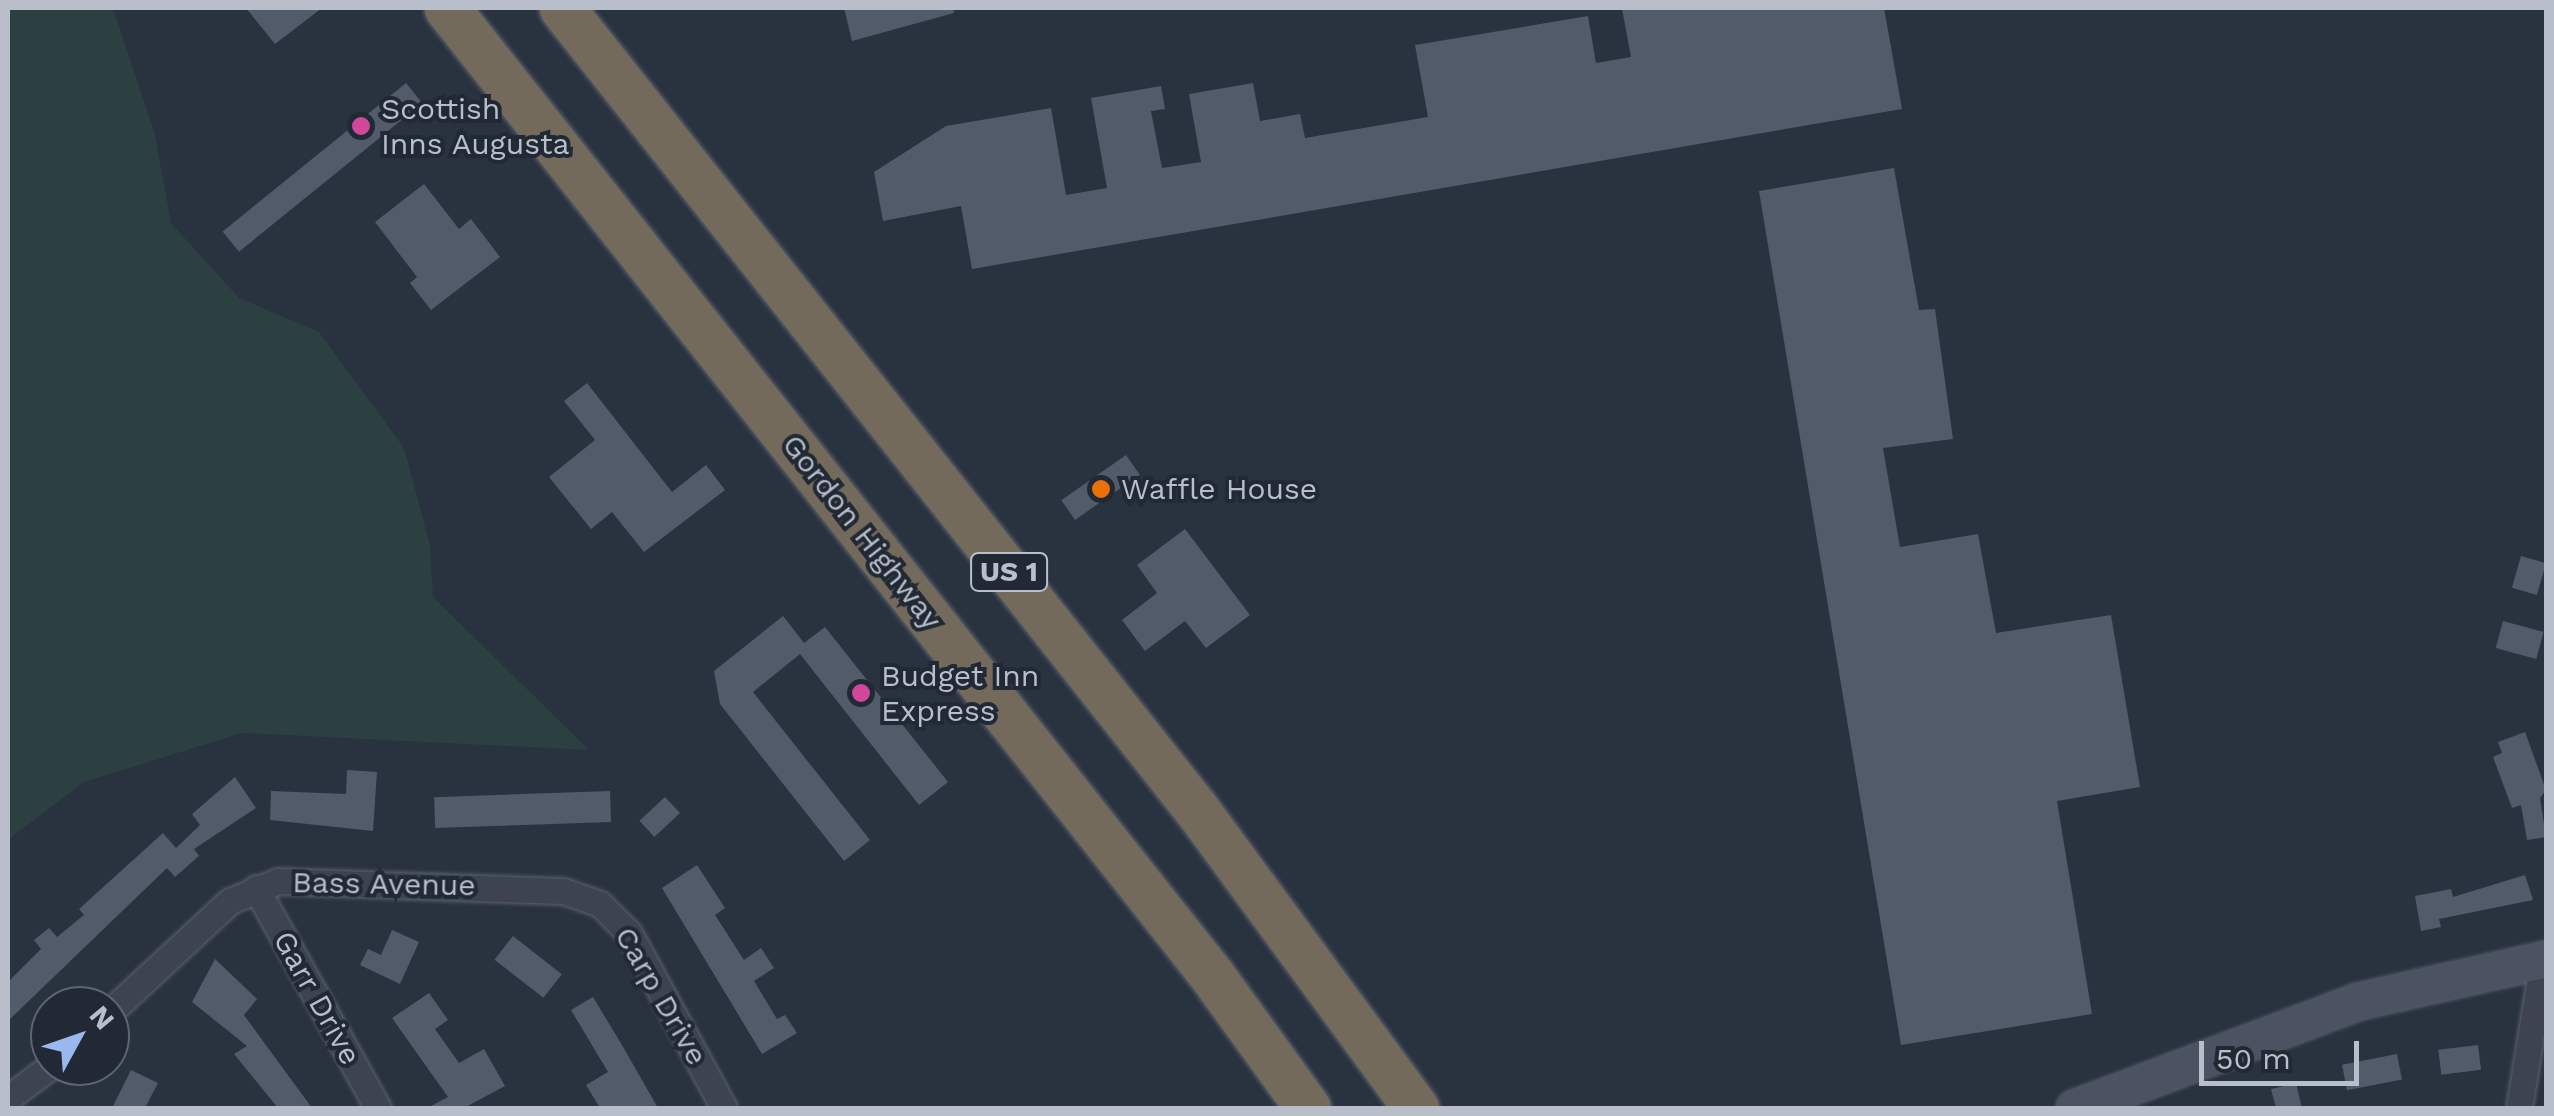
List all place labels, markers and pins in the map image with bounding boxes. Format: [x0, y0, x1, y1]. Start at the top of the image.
place label: Scottish Inns Augusta [381, 91, 571, 162]
marker: Scottish Inns Augusta [350, 115, 372, 137]
place label: Waffle House [1121, 471, 1317, 507]
marker: Waffle House [1090, 478, 1112, 500]
place label: Budget Inn Express [881, 658, 1039, 728]
marker: Budget Inn Express [850, 682, 872, 704]

